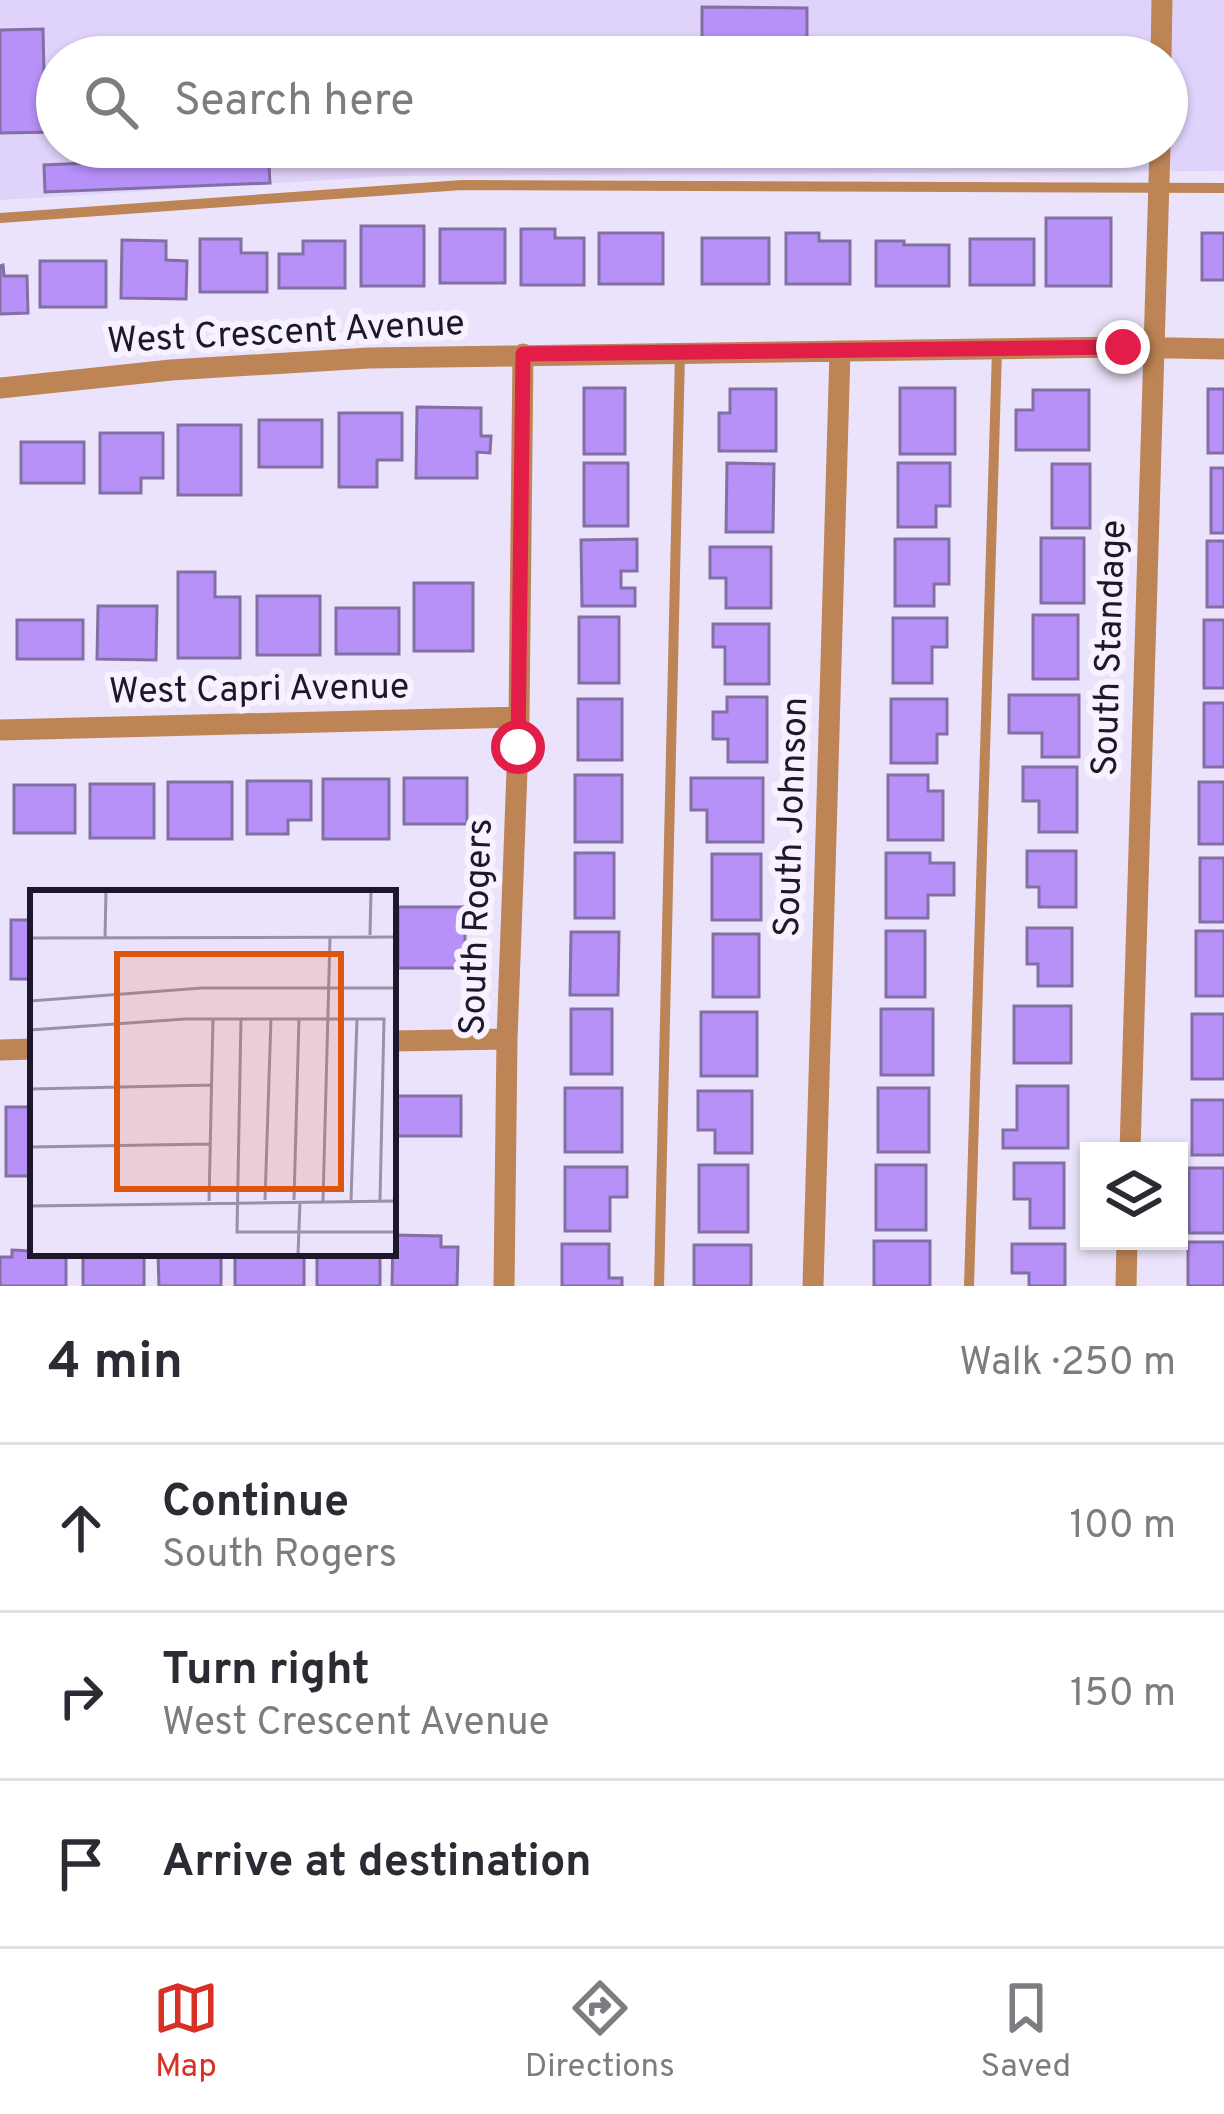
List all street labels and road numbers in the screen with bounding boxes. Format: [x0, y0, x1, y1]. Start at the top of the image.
street label: West Crescent Avenue [106, 302, 466, 366]
street label: South Standage [1084, 519, 1138, 777]
street label: West Capri Avenue [108, 665, 410, 717]
street label: South Johnson [766, 696, 820, 938]
street label: South Rogers [451, 818, 505, 1036]

